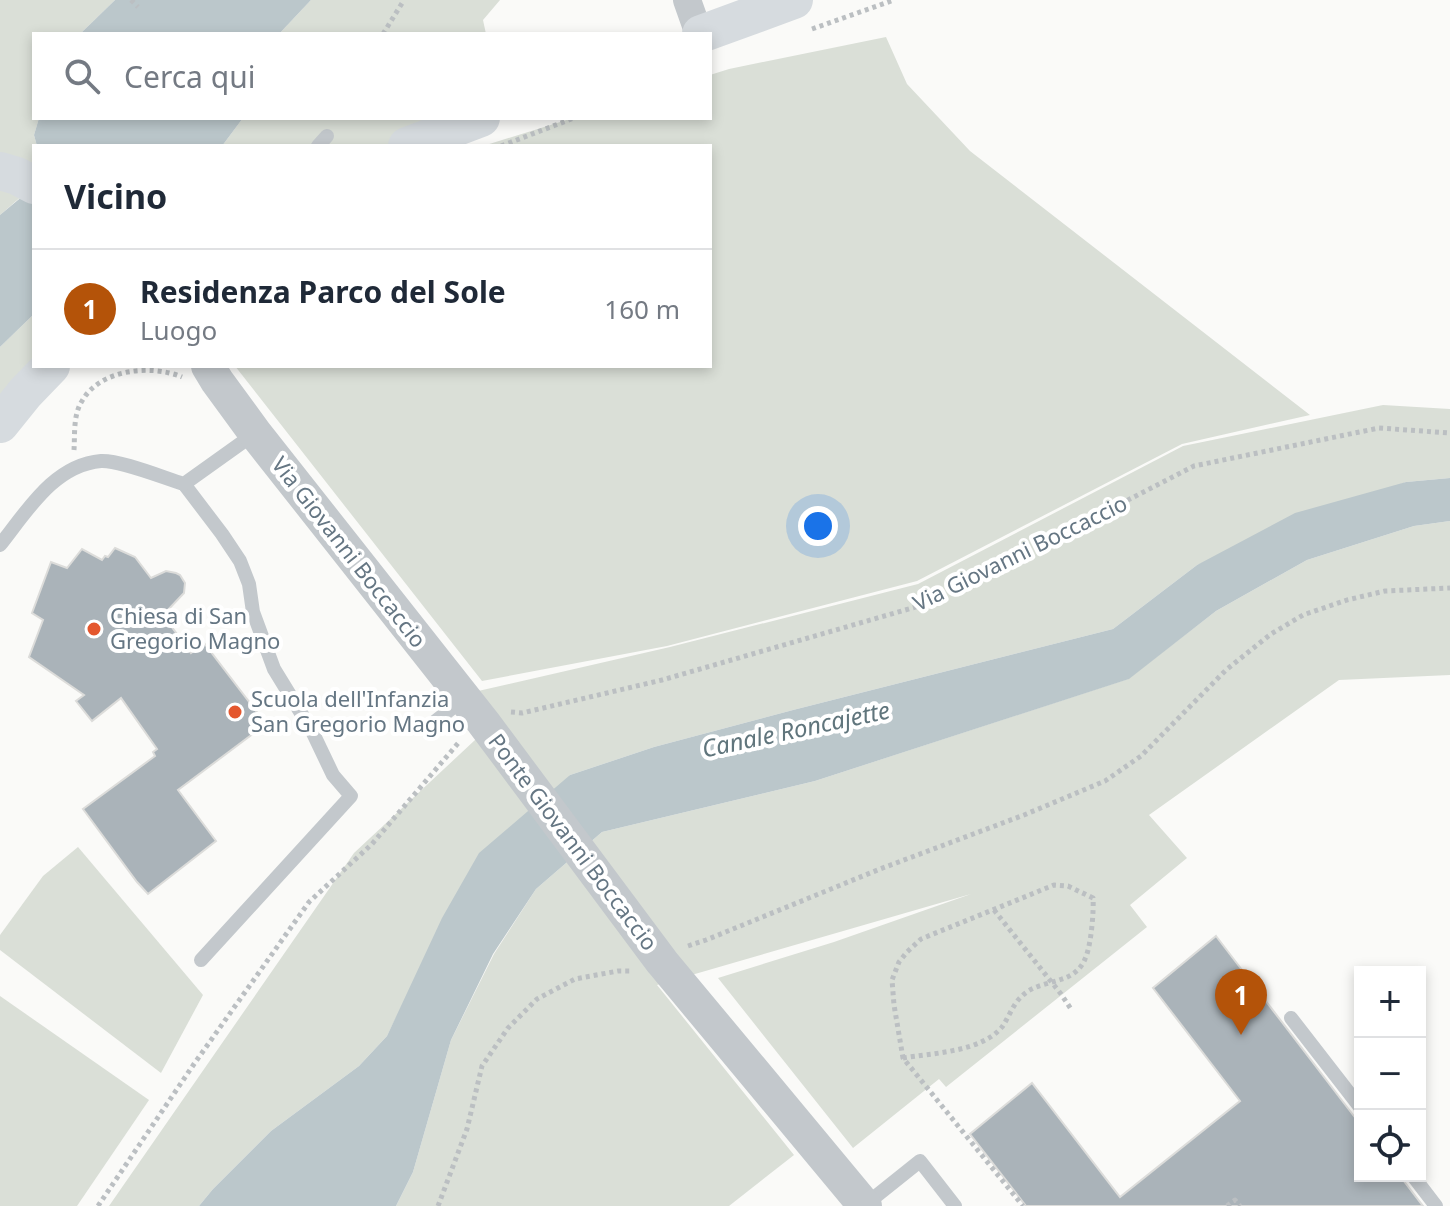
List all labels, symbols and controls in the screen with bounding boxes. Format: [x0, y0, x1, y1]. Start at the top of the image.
search box [32, 32, 712, 120]
icon: search [60, 54, 104, 98]
text: Cerca qui [124, 56, 255, 97]
text: Vicino [64, 173, 167, 219]
text: Residenza Parco del Sole [140, 271, 506, 312]
text: 1 [83, 291, 97, 327]
text: 160 m [604, 291, 680, 327]
text: Luogo [140, 312, 217, 348]
street label: Via Giovanni Boccaccio [266, 450, 434, 653]
street label: Via Giovanni Boccaccio [907, 487, 1132, 617]
your location [798, 506, 838, 546]
place label: Chiesa di San Gregorio Magno [110, 600, 280, 655]
marker: Chiesa di San Gregorio Magno [85, 620, 103, 638]
place label: Scuola dell'Infanzia San Gregorio Magno [251, 683, 465, 738]
water label: Canale Roncajette [699, 692, 893, 765]
marker: Scuola dell'Infanzia San Gregorio Magno [226, 703, 244, 721]
street label: Ponte Giovanni Boccaccio [482, 727, 665, 956]
map controls [1354, 966, 1426, 1182]
button: + [1354, 966, 1426, 1038]
pin: 1 [1215, 969, 1267, 1035]
button: − [1354, 1038, 1426, 1110]
button: locate [1354, 1110, 1426, 1182]

